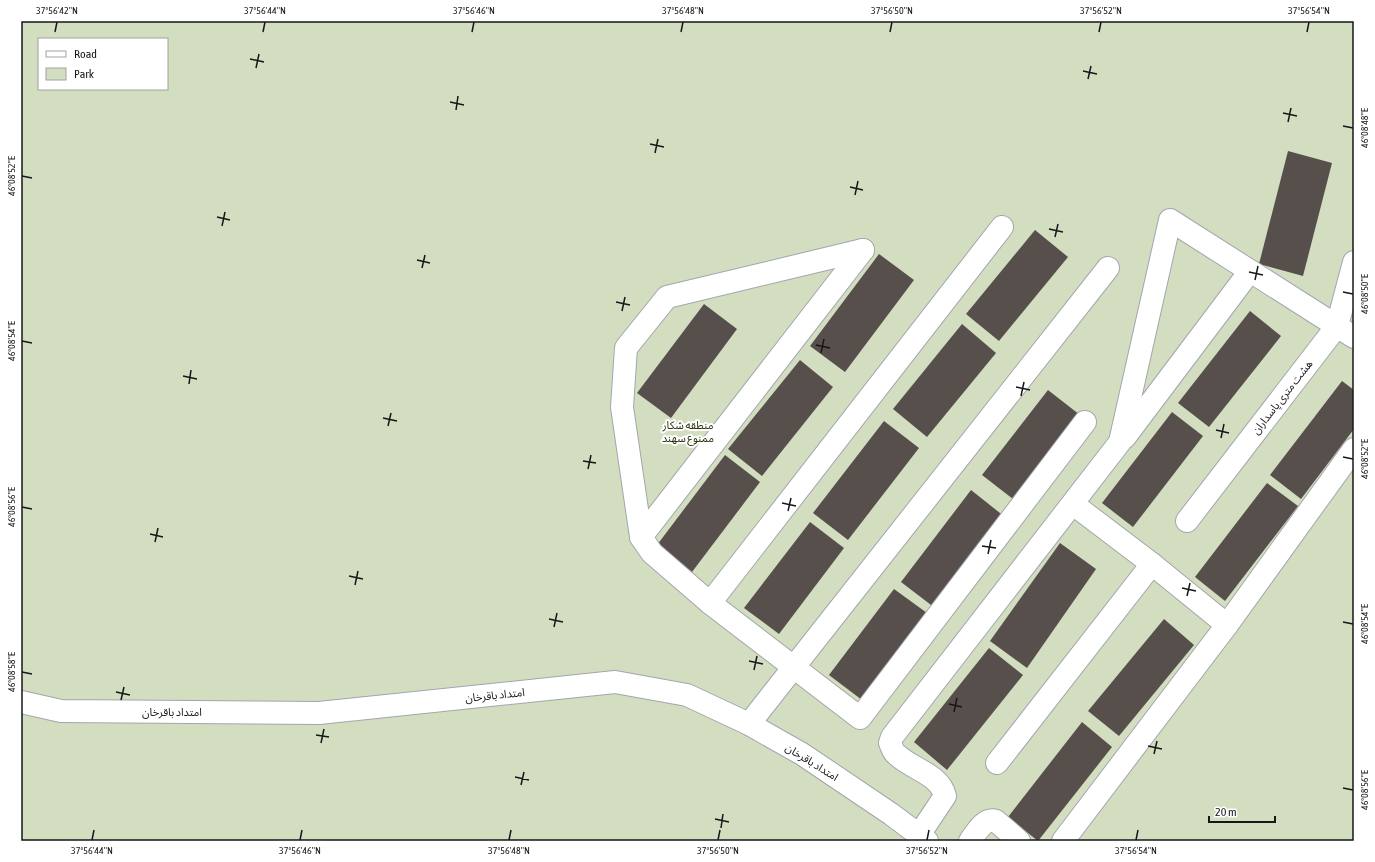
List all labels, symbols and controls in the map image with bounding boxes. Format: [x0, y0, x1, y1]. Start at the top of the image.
text: 37°56'42"N [36, 5, 78, 16]
text: 37°56'44"N [244, 5, 286, 16]
text: 37°56'46"N [453, 5, 495, 16]
text: 37°56'48"N [662, 5, 704, 16]
text: 37°56'50"N [871, 5, 913, 16]
text: 37°56'52"N [1080, 5, 1122, 16]
text: 37°56'54"N [1288, 5, 1330, 16]
legend [38, 38, 168, 90]
text: Road [74, 47, 97, 61]
text: Park [74, 67, 95, 81]
text: 46°08'48"E [1359, 107, 1370, 148]
text: 46°08'52"E [6, 155, 17, 196]
text: 46°08'50"E [1359, 273, 1370, 314]
text: 46°08'54"E [6, 320, 17, 361]
street label: هشت متری پاسداران [1249, 358, 1316, 438]
park label: منطقه شکار ممنوع سهند [661, 419, 714, 446]
text: 46°08'52"E [1359, 438, 1370, 479]
text: 46°08'56"E [6, 486, 17, 527]
text: 46°08'54"E [1359, 603, 1370, 644]
text: 46°08'58"E [6, 651, 17, 692]
street label: امتداد باقرخان [465, 686, 526, 705]
street label: امتداد باقرخان [142, 706, 202, 719]
street label: امتداد باقرخان [783, 741, 841, 784]
text: 46°08'56"E [1359, 769, 1370, 810]
scale bar [1209, 798, 1275, 824]
text: 20 m [1215, 805, 1237, 819]
text: 37°56'44"N [71, 845, 113, 856]
text: 37°56'46"N [279, 845, 321, 856]
text: 37°56'48"N [488, 845, 530, 856]
text: 37°56'50"N [697, 845, 739, 856]
text: 37°56'52"N [906, 845, 948, 856]
text: 37°56'54"N [1115, 845, 1157, 856]

